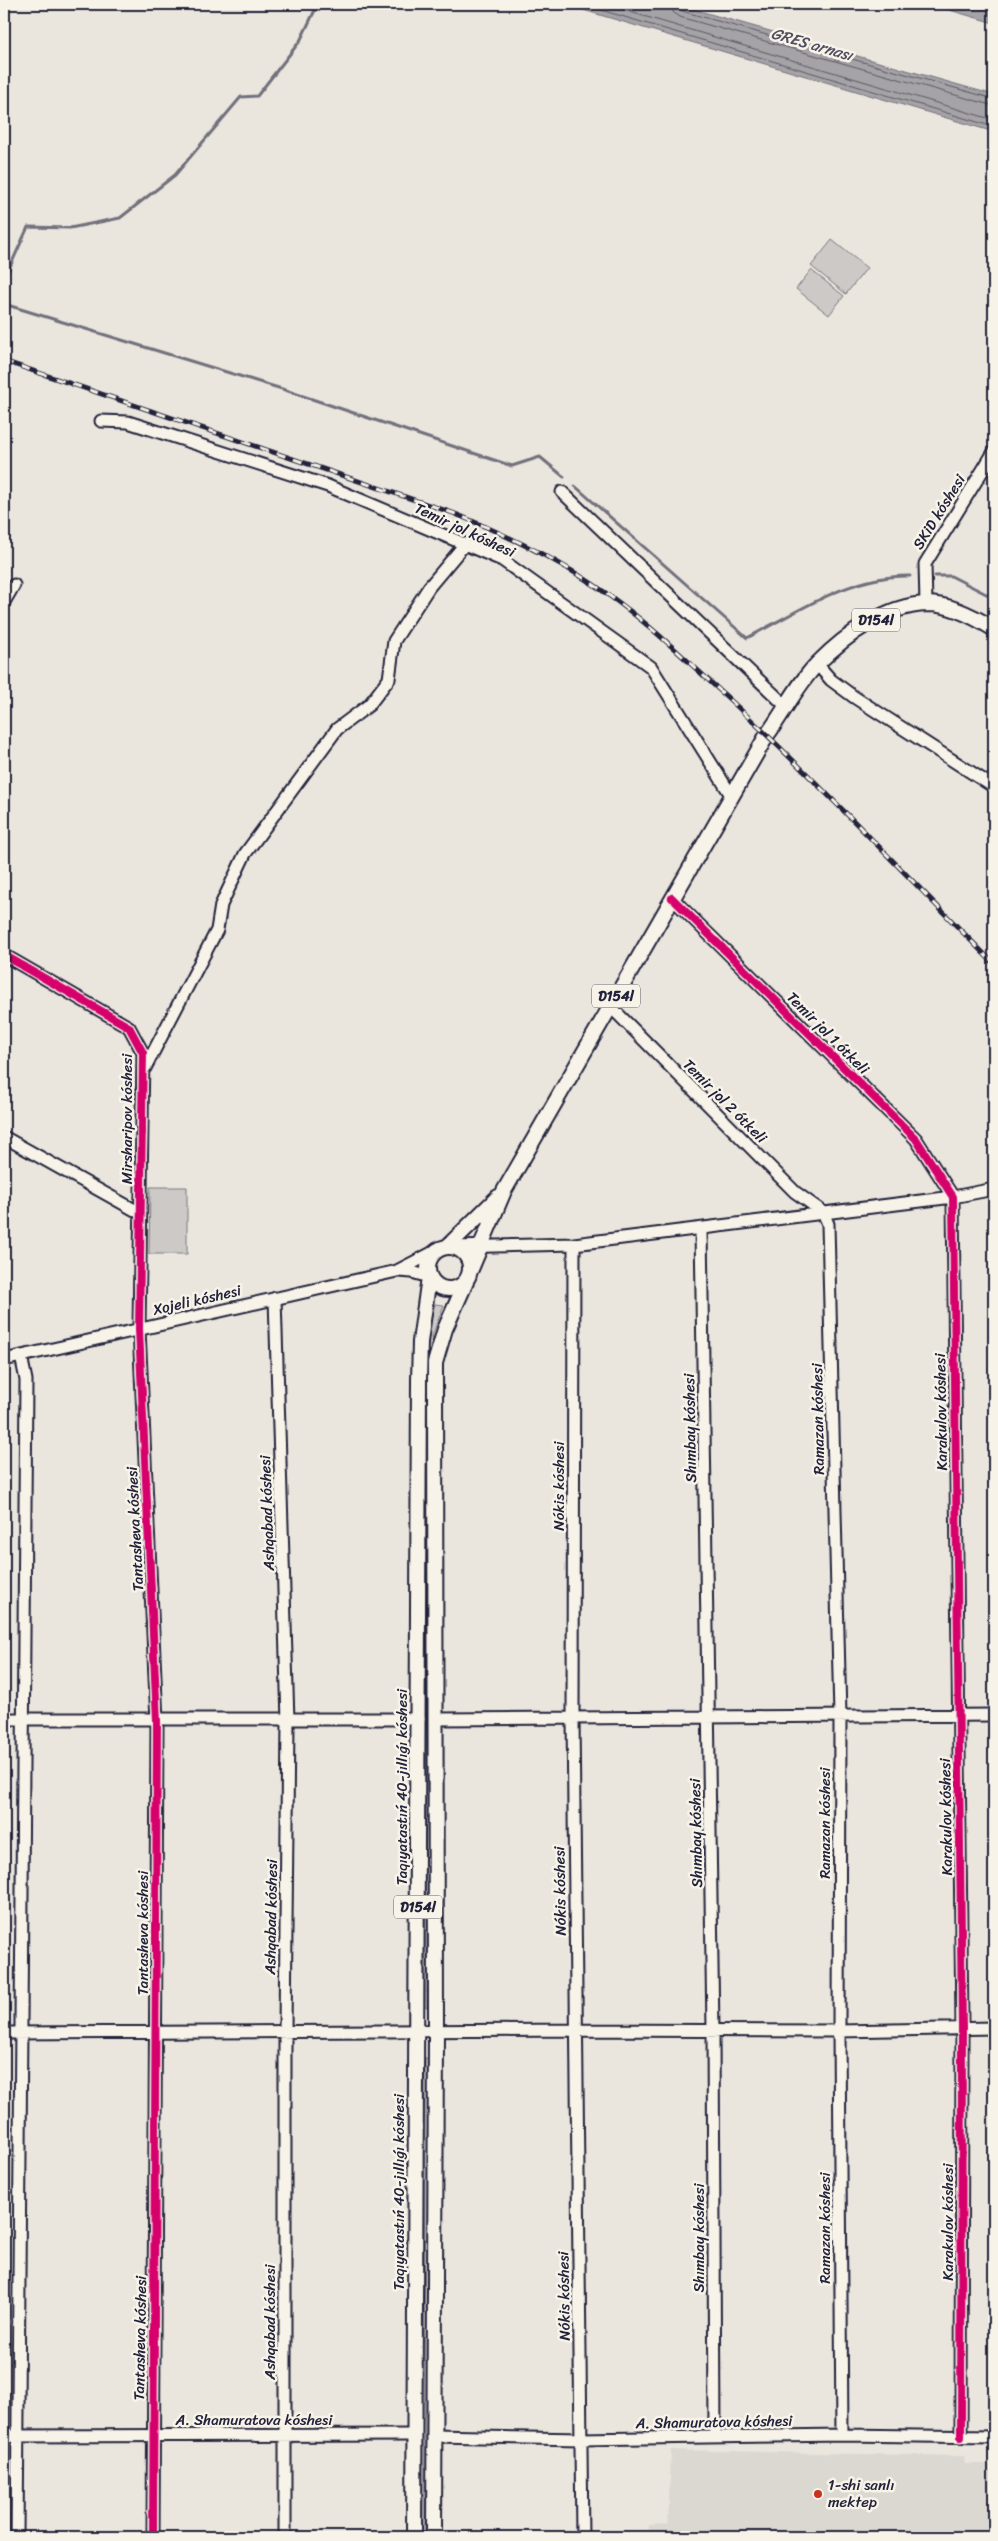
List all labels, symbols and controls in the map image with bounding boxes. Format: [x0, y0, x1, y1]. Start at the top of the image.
water label: GRES arnası [768, 19, 858, 70]
street label: SKiD kóshesi [906, 468, 973, 555]
street label: Temir jol kóshesi [410, 495, 521, 565]
road number: D154l [852, 608, 900, 632]
road number: D154l [592, 984, 640, 1008]
street label: Temir jol 1 ótkeli [780, 985, 876, 1081]
street label: Temir jol 2 ótkeli [676, 1052, 774, 1150]
street label: Mirsharipov kóshesi [114, 1053, 140, 1184]
street label: Xojeli kóshesi [150, 1277, 244, 1323]
street label: Karakulov kóshesi [927, 1352, 955, 1471]
street label: Ramazan kóshesi [804, 1362, 832, 1475]
street label: Shımbay kóshesi [676, 1372, 704, 1483]
street label: Nókis kóshesi [546, 1441, 572, 1531]
street label: Ashqabad kóshesi [252, 1454, 282, 1572]
street label: Tantasheva kóshesi [119, 1465, 151, 1592]
street label: Taqıyatastıń 40-jıllıǵı kóshesi [389, 1688, 415, 1885]
street label: Karakulov kóshesi [932, 1757, 960, 1876]
street label: Ramazan kóshesi [812, 1766, 838, 1879]
street label: Shımbay kóshesi [682, 1777, 710, 1888]
street label: Nókis kóshesi [546, 1845, 574, 1936]
street label: Ashqabad kóshesi [257, 1858, 285, 1976]
street label: Tantasheva kóshesi [130, 1870, 156, 1995]
road number: D154l [394, 1895, 442, 1918]
street label: Taqıyatastıń 40-jıllıǵı kóshesi [386, 2093, 412, 2290]
street label: Karakulov kóshesi [935, 2162, 961, 2281]
street label: Ramazan kóshesi [812, 2171, 838, 2284]
street label: Shımbay kóshesi [686, 2183, 712, 2293]
street label: Nókis kóshesi [550, 2250, 578, 2341]
street label: Ashqabad kóshesi [257, 2263, 283, 2381]
street label: Tantasheva kóshesi [126, 2275, 154, 2401]
street label: A. Shamuratova kóshesi [175, 2407, 333, 2433]
street label: A. Shamuratova kóshesi [634, 2408, 793, 2436]
place label: 1-shi sanlı mektep [828, 2472, 894, 2515]
marker: 1-shi sanlı mektep [812, 2488, 824, 2500]

